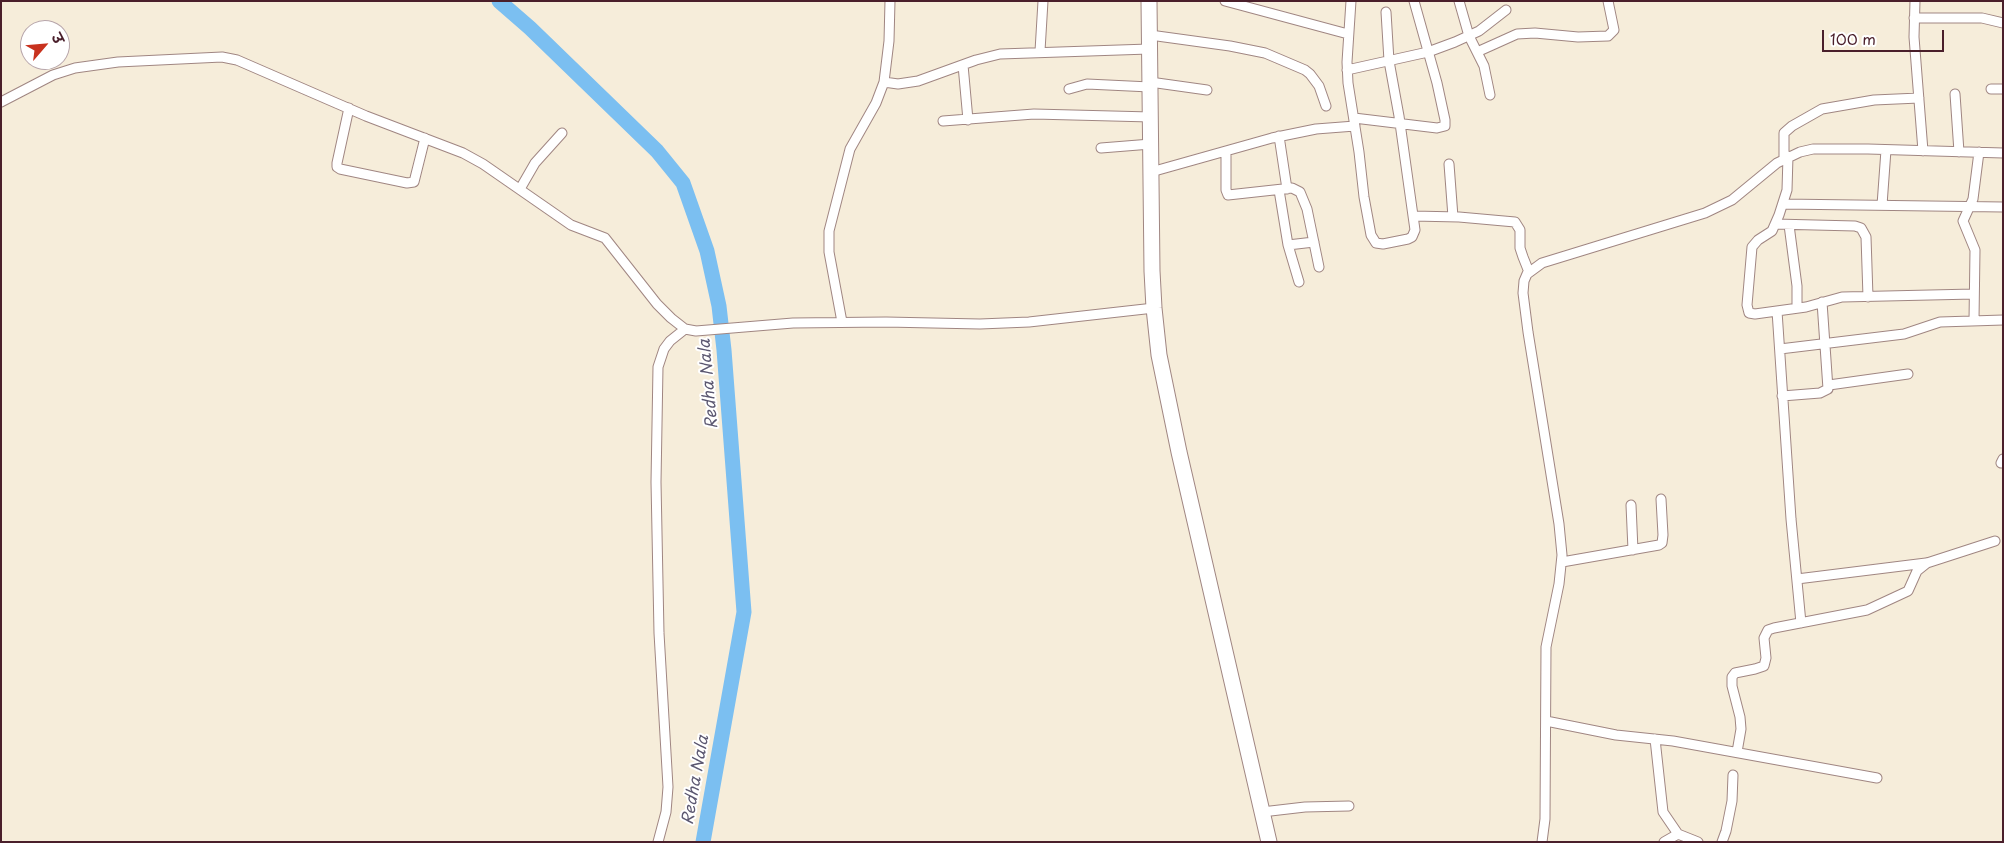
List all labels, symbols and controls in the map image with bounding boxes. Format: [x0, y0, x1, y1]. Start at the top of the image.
north arrow [20, 20, 70, 70]
scale bar [1824, 20, 1946, 52]
text: 100 m [1830, 27, 1876, 50]
text: उ [46, 29, 69, 47]
water label: Redha Nala [696, 338, 722, 430]
water label: Redha Nala [679, 734, 713, 826]

